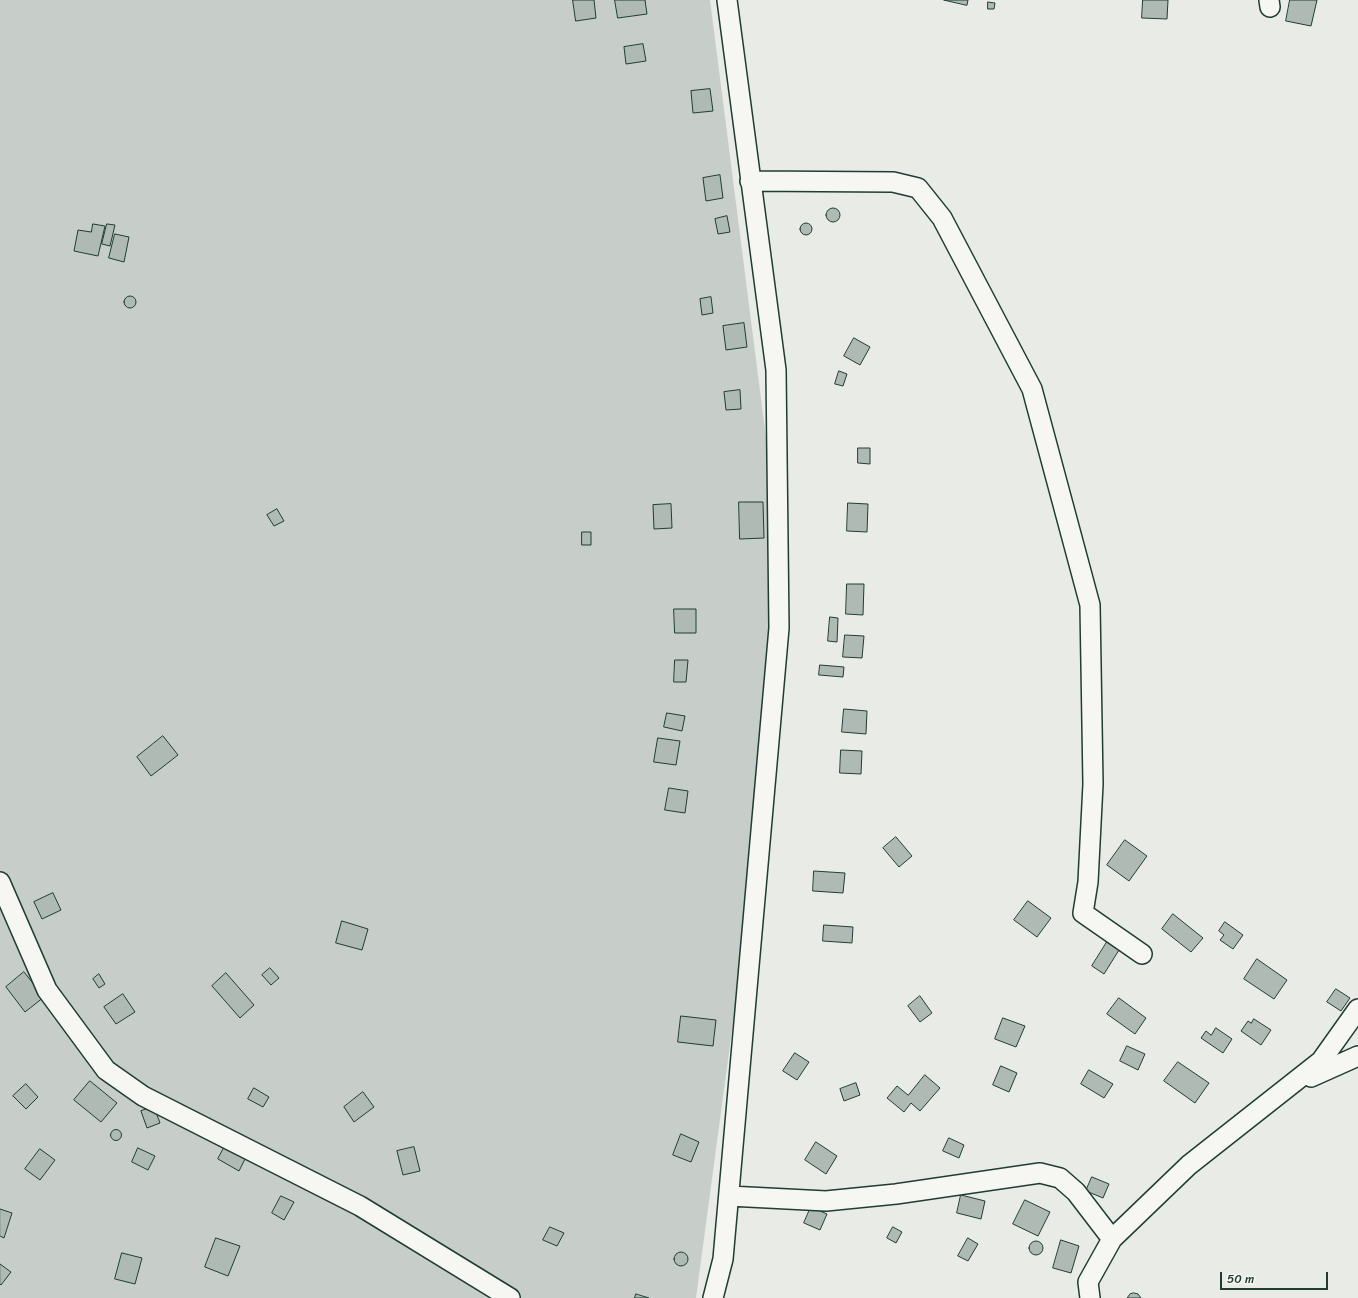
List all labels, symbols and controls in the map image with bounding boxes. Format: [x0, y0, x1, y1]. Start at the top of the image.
scale bar [1222, 1264, 1330, 1290]
text: 50 m [1227, 1268, 1254, 1290]

